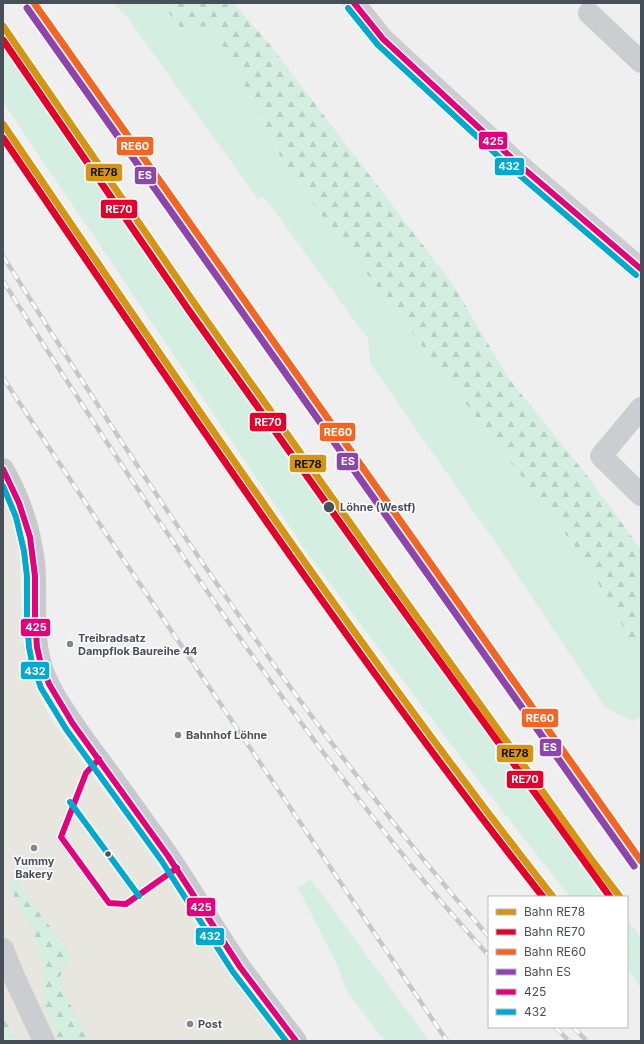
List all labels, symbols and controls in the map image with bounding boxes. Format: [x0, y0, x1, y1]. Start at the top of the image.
line badge: 425 [478, 131, 508, 150]
text: 425 [482, 134, 504, 148]
line badge: RE60 [116, 136, 154, 156]
text: RE60 [121, 139, 149, 153]
line badge: 432 [494, 157, 525, 176]
text: 432 [498, 159, 520, 173]
line badge: RE78 [85, 163, 123, 182]
text: RE78 [90, 165, 118, 179]
line badge: ES [134, 166, 157, 185]
text: ES [138, 168, 152, 182]
line badge: RE70 [100, 199, 138, 219]
text: RE70 [105, 202, 133, 216]
line badge: RE70 [249, 412, 287, 432]
text: RE70 [254, 415, 282, 429]
line badge: RE60 [319, 422, 356, 442]
text: RE60 [324, 425, 352, 439]
line badge: ES [336, 452, 359, 471]
line badge: RE78 [289, 454, 327, 473]
text: ES [341, 454, 355, 468]
text: RE78 [294, 457, 322, 471]
marker: Löhne (Westf) [322, 500, 336, 514]
place label: Löhne (Westf) [340, 500, 416, 514]
line badge: 425 [20, 618, 51, 637]
text: 425 [25, 620, 47, 634]
place label: Treibradsatz Dampflok Baureihe 44 [78, 631, 198, 658]
marker: Treibradsatz Dampflok Baureihe 44 [65, 639, 75, 649]
line badge: 432 [20, 661, 50, 680]
text: 432 [24, 664, 46, 678]
line badge: RE60 [521, 708, 559, 728]
text: RE60 [526, 711, 554, 725]
place label: Bahnhof Löhne [186, 728, 268, 742]
marker: Bahnhof Löhne [173, 730, 183, 740]
line badge: ES [539, 738, 562, 757]
text: ES [543, 740, 557, 754]
line badge: RE78 [496, 744, 534, 763]
text: RE78 [501, 746, 529, 760]
line badge: RE70 [506, 770, 544, 789]
text: RE70 [511, 772, 539, 786]
marker: Yummy Bakery [29, 843, 39, 853]
unlabelled marker [103, 849, 113, 859]
place label: Yummy Bakery [14, 854, 55, 881]
legend [488, 896, 628, 1028]
line badge: 425 [186, 897, 216, 917]
text: 425 [190, 900, 212, 914]
text: Bahn RE78 [524, 904, 585, 919]
text: Bahn RE70 [524, 924, 585, 939]
line badge: 432 [195, 927, 225, 946]
text: 432 [199, 929, 221, 943]
text: Bahn RE60 [524, 944, 586, 959]
text: Bahn ES [524, 964, 571, 979]
text: 425 [524, 984, 546, 999]
text: 432 [524, 1004, 546, 1019]
place label: Post [198, 1017, 222, 1031]
marker: Post [185, 1019, 195, 1029]

